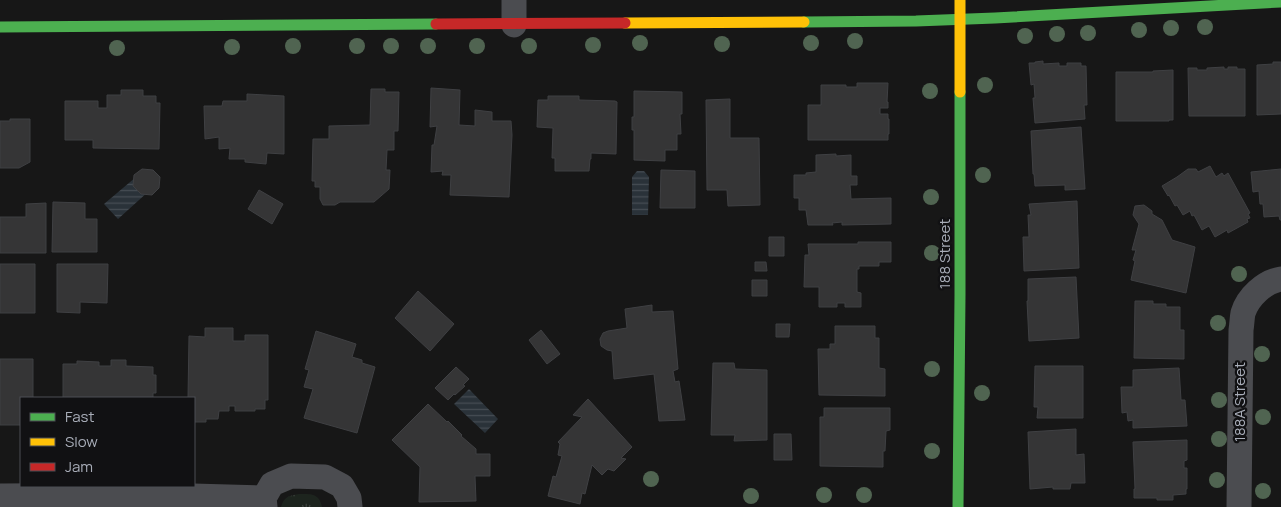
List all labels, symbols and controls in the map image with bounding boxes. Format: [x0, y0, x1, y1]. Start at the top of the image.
street label: 188 Street [934, 219, 955, 289]
street label: 188A Street [1229, 362, 1250, 442]
legend [20, 397, 195, 487]
text: Fast [65, 406, 94, 427]
text: Slow [65, 431, 98, 452]
text: Jam [65, 456, 93, 477]

